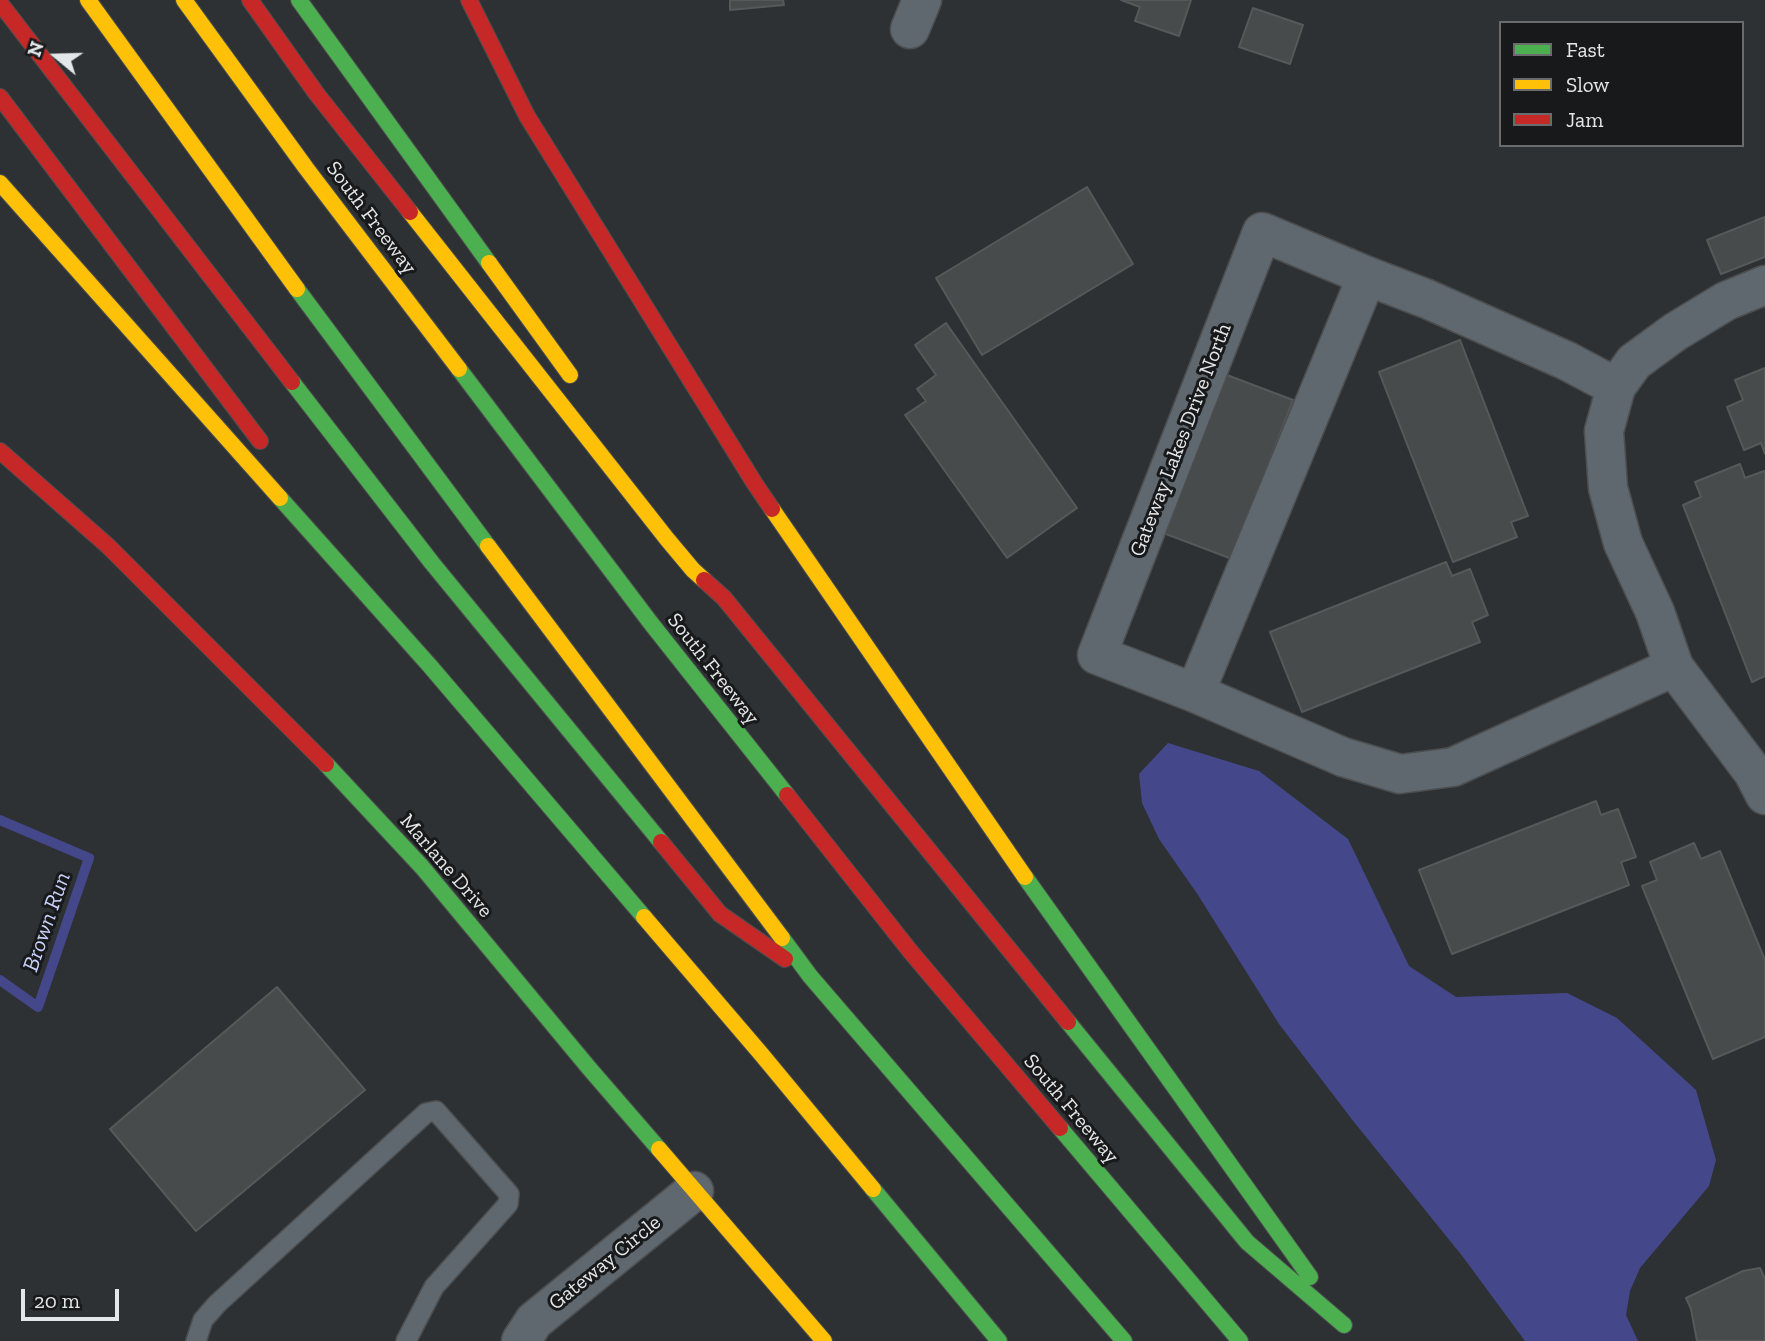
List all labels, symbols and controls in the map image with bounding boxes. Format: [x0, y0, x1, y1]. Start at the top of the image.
north arrow [21, 21, 91, 91]
legend [1499, 21, 1744, 147]
text: Fast [1566, 37, 1605, 62]
text: N [22, 38, 49, 60]
text: Slow [1566, 72, 1609, 97]
text: Jam [1566, 107, 1603, 132]
street label: South Freeway [320, 157, 422, 279]
street label: Gateway Lakes Drive North [1125, 320, 1237, 560]
street label: South Freeway [662, 608, 764, 730]
street label: Marlane Drive [394, 809, 498, 923]
water label: Brown Run [17, 869, 77, 975]
street label: South Freeway [1018, 1049, 1124, 1169]
street label: Gateway Circle [544, 1210, 666, 1316]
scale bar [24, 1274, 122, 1318]
text: 20 m [34, 1288, 80, 1313]

